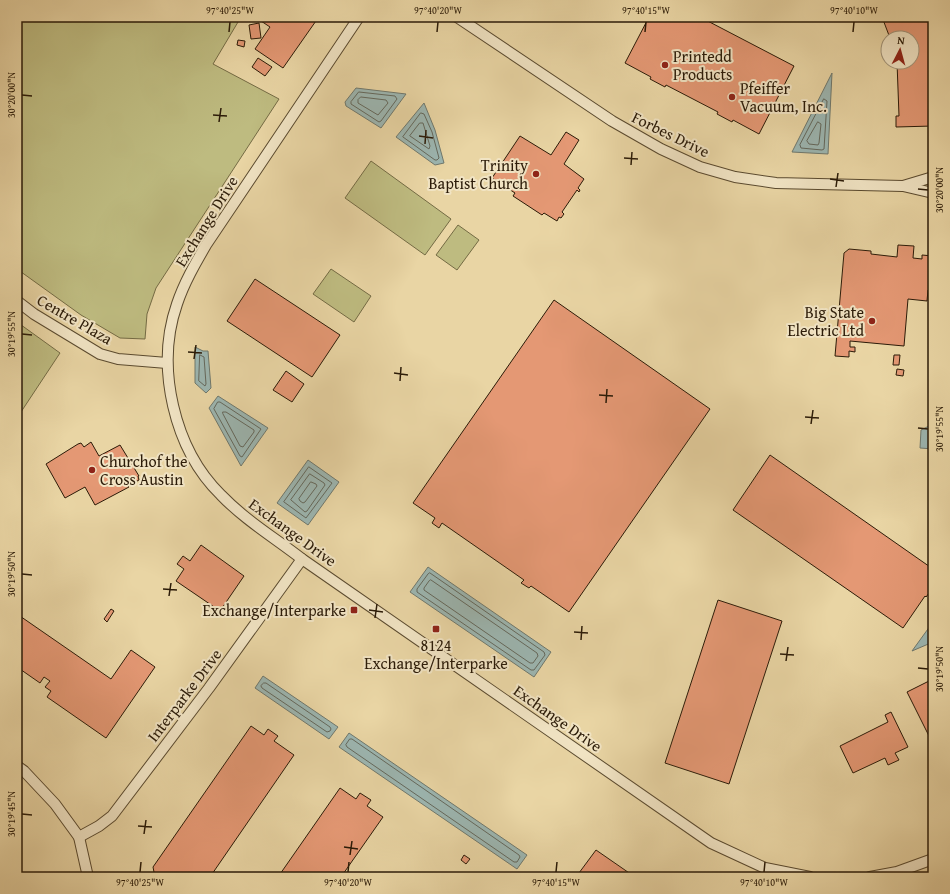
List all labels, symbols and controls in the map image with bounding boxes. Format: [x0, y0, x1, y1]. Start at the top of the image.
text: 97°40'25"W [206, 3, 254, 18]
text: 97°40'20"W [414, 3, 462, 18]
text: 97°40'15"W [622, 3, 670, 18]
text: 97°40'10"W [830, 3, 878, 18]
north arrow [880, 30, 920, 70]
text: N [897, 32, 906, 48]
place label: Printedd Products [673, 44, 732, 86]
marker: Printedd Products [660, 60, 670, 70]
text: 30°20'00"N [4, 72, 19, 118]
place label: Pfeiffer Vacuum, Inc. [740, 76, 827, 118]
marker: Pfeiffer Vacuum, Inc. [727, 92, 737, 102]
street label: Forbes Drive [628, 105, 714, 163]
place label: Trinity Baptist Church [429, 153, 528, 195]
text: 30°20'00"N [932, 167, 947, 213]
marker: Trinity Baptist Church [531, 169, 541, 179]
street label: Exchange Drive [168, 171, 244, 271]
street label: Centre Plaza [33, 288, 118, 350]
place label: Big State Electric Ltd [787, 300, 864, 342]
text: 30°19'55"N [4, 311, 19, 357]
marker: Big State Electric Ltd [867, 316, 877, 326]
text: 30°19'55"N [932, 406, 947, 452]
place label: Churchof the Cross Austin [100, 449, 187, 491]
marker: Churchof the Cross Austin [87, 465, 97, 475]
street label: Exchange Drive [244, 492, 342, 572]
text: 30°19'50"N [4, 551, 19, 597]
place label: Exchange/Interparke [203, 598, 346, 622]
marker: Exchange/Interparke [349, 605, 359, 615]
marker: 8124 Exchange/Interparke [431, 624, 441, 634]
place label: 8124 Exchange/Interparke [364, 633, 508, 675]
street label: Interparke Drive [141, 643, 227, 747]
text: 30°19'50"N [932, 646, 947, 692]
street label: Exchange Drive [509, 678, 607, 758]
text: 30°19'45"N [4, 791, 19, 837]
text: 97°40'25"W [116, 875, 164, 890]
text: 97°40'20"W [324, 875, 372, 890]
text: 97°40'15"W [532, 875, 580, 890]
text: 97°40'10"W [740, 875, 788, 890]

